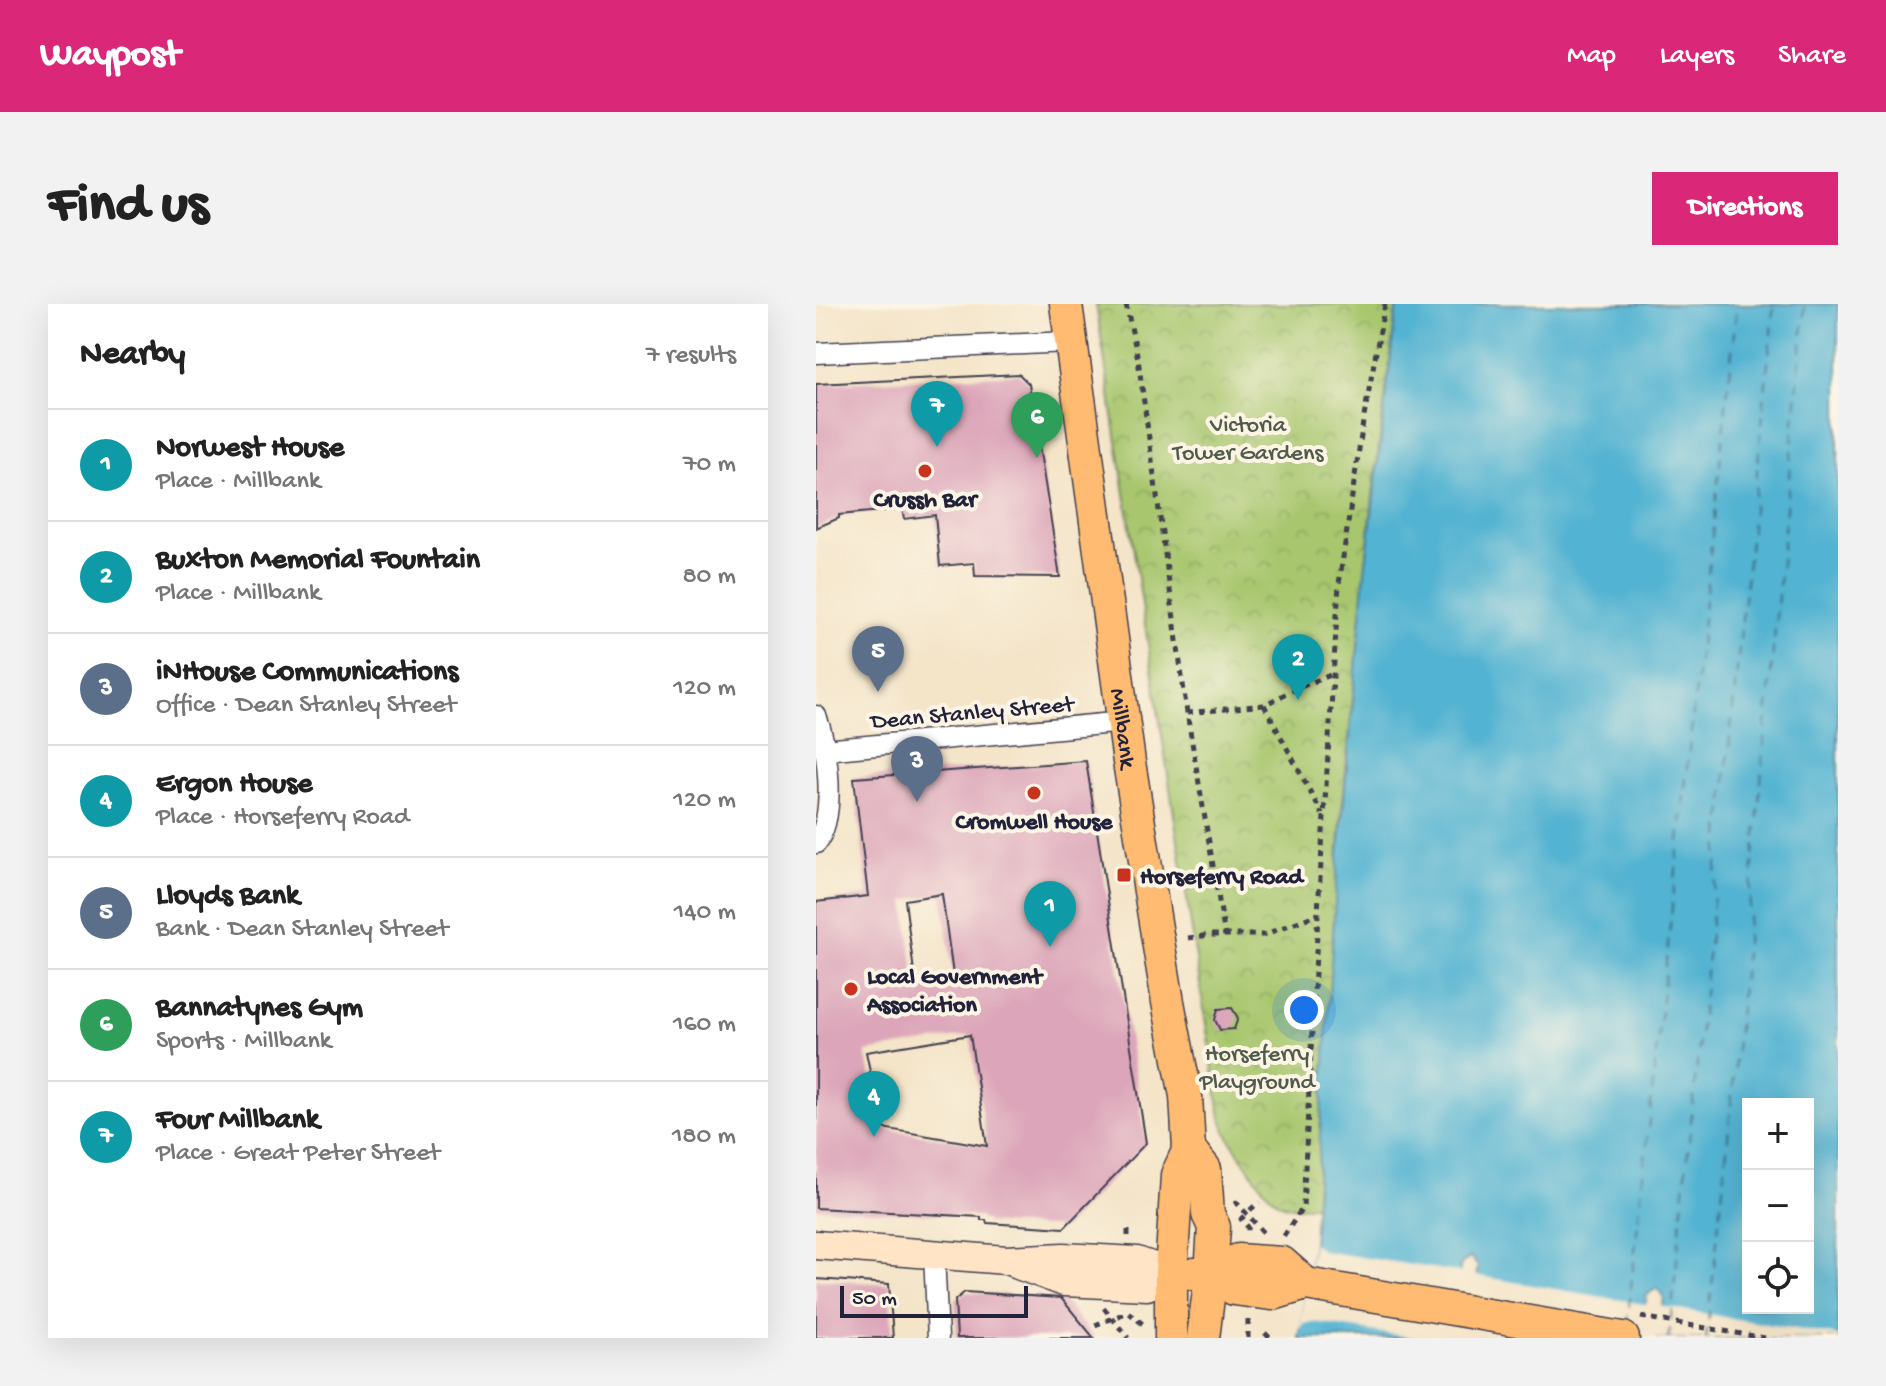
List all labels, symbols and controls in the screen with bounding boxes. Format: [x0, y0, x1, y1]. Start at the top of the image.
text: Waypost [40, 34, 180, 78]
text: Map [1567, 40, 1616, 73]
text: Layers [1660, 40, 1734, 73]
text: Share [1778, 40, 1846, 73]
button: Directions [1652, 172, 1838, 245]
text: Find us [48, 175, 208, 241]
text: Nearby [80, 336, 185, 376]
text: 7 results [646, 341, 736, 372]
pin: 7 [911, 381, 963, 447]
pin: 6 [1011, 392, 1063, 458]
park label: Victoria Tower Gardens [1171, 412, 1324, 469]
text: Norwest House [156, 432, 344, 467]
text: 1 [101, 450, 111, 481]
text: 70 m [683, 450, 736, 481]
marker: Crussh Bar [916, 462, 934, 480]
text: Place · Millbank [156, 467, 320, 498]
place label: Crussh Bar [873, 487, 979, 516]
text: Buxton Memorial Fountain [156, 544, 480, 579]
text: 2 [100, 562, 112, 593]
text: 80 m [682, 562, 736, 593]
text: Place · Millbank [156, 579, 320, 610]
pin: 5 [852, 626, 904, 692]
pin: 2 [1272, 634, 1324, 700]
text: iNHouse Communications [156, 656, 458, 691]
text: 3 [99, 674, 113, 705]
text: 120 m [673, 674, 736, 705]
street label: Millbank [1101, 687, 1141, 773]
text: Office · Dean Stanley Street [156, 691, 456, 722]
street label: Dean Stanley Street [868, 691, 1077, 738]
pin: 3 [891, 736, 943, 802]
text: Ergon House [156, 768, 313, 803]
marker: Cromwell House [1025, 784, 1043, 802]
text: 4 [100, 786, 112, 817]
text: 120 m [673, 786, 736, 817]
text: Place · Horseferry Road [156, 803, 409, 834]
place label: Cromwell House [956, 809, 1114, 838]
place label: Horseferry Road [1140, 864, 1305, 893]
marker: Horseferry Road [1115, 866, 1133, 884]
text: Lloyds Bank [156, 880, 299, 915]
pin: 1 [1024, 881, 1076, 947]
text: 5 [99, 898, 113, 929]
text: 140 m [674, 898, 736, 929]
text: Bank · Dean Stanley Street [156, 915, 448, 946]
place label: Local Government Association [866, 964, 1044, 1021]
marker: Local Government Association [842, 980, 860, 998]
your location [1284, 990, 1324, 1030]
text: Bannatynes Gym [156, 992, 363, 1027]
text: 6 [99, 1010, 113, 1041]
text: 160 m [673, 1010, 736, 1041]
text: Sports · Millbank [156, 1027, 331, 1058]
park label: Horseferry Playground [1199, 1041, 1316, 1098]
pin: 4 [848, 1071, 900, 1137]
map controls [1742, 1098, 1814, 1314]
button: + [1742, 1098, 1814, 1170]
text: Four Millbank [156, 1104, 319, 1139]
text: 7 [99, 1122, 113, 1153]
text: 180 m [672, 1122, 736, 1153]
text: Place · Great Peter Street [156, 1139, 440, 1170]
button: − [1742, 1170, 1814, 1242]
button: locate [1742, 1242, 1814, 1314]
scale bar [840, 1282, 1028, 1318]
text: 50 m [852, 1287, 897, 1313]

